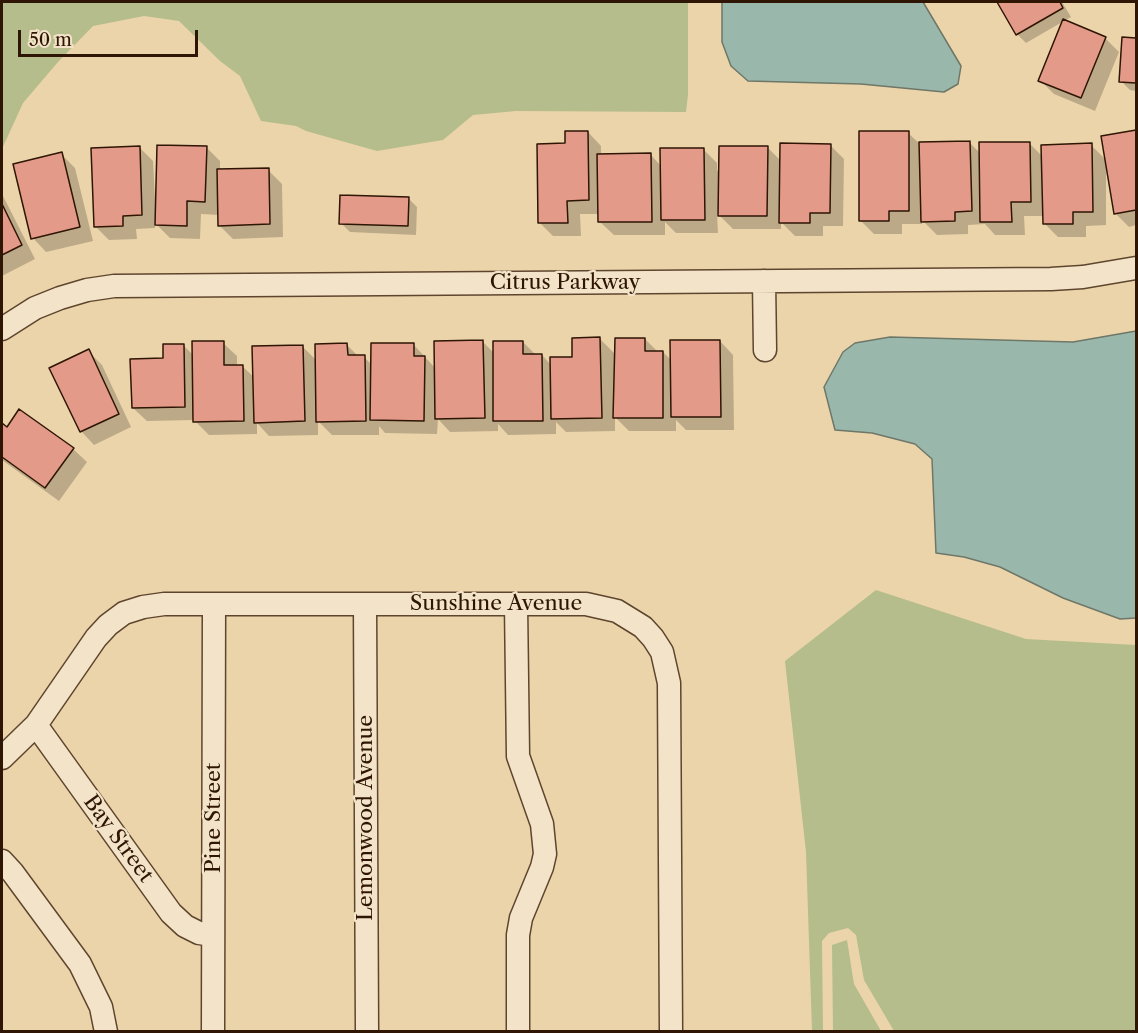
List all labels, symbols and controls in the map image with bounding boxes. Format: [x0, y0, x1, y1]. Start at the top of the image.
scale bar [21, 18, 201, 56]
text: 50 m [29, 29, 72, 51]
street label: Citrus Parkway [490, 270, 640, 296]
street label: Sunshine Avenue [410, 591, 582, 617]
street label: Lemonwood Avenue [353, 715, 379, 921]
street label: Pine Street [201, 763, 227, 873]
street label: Bay Street [78, 790, 158, 888]

